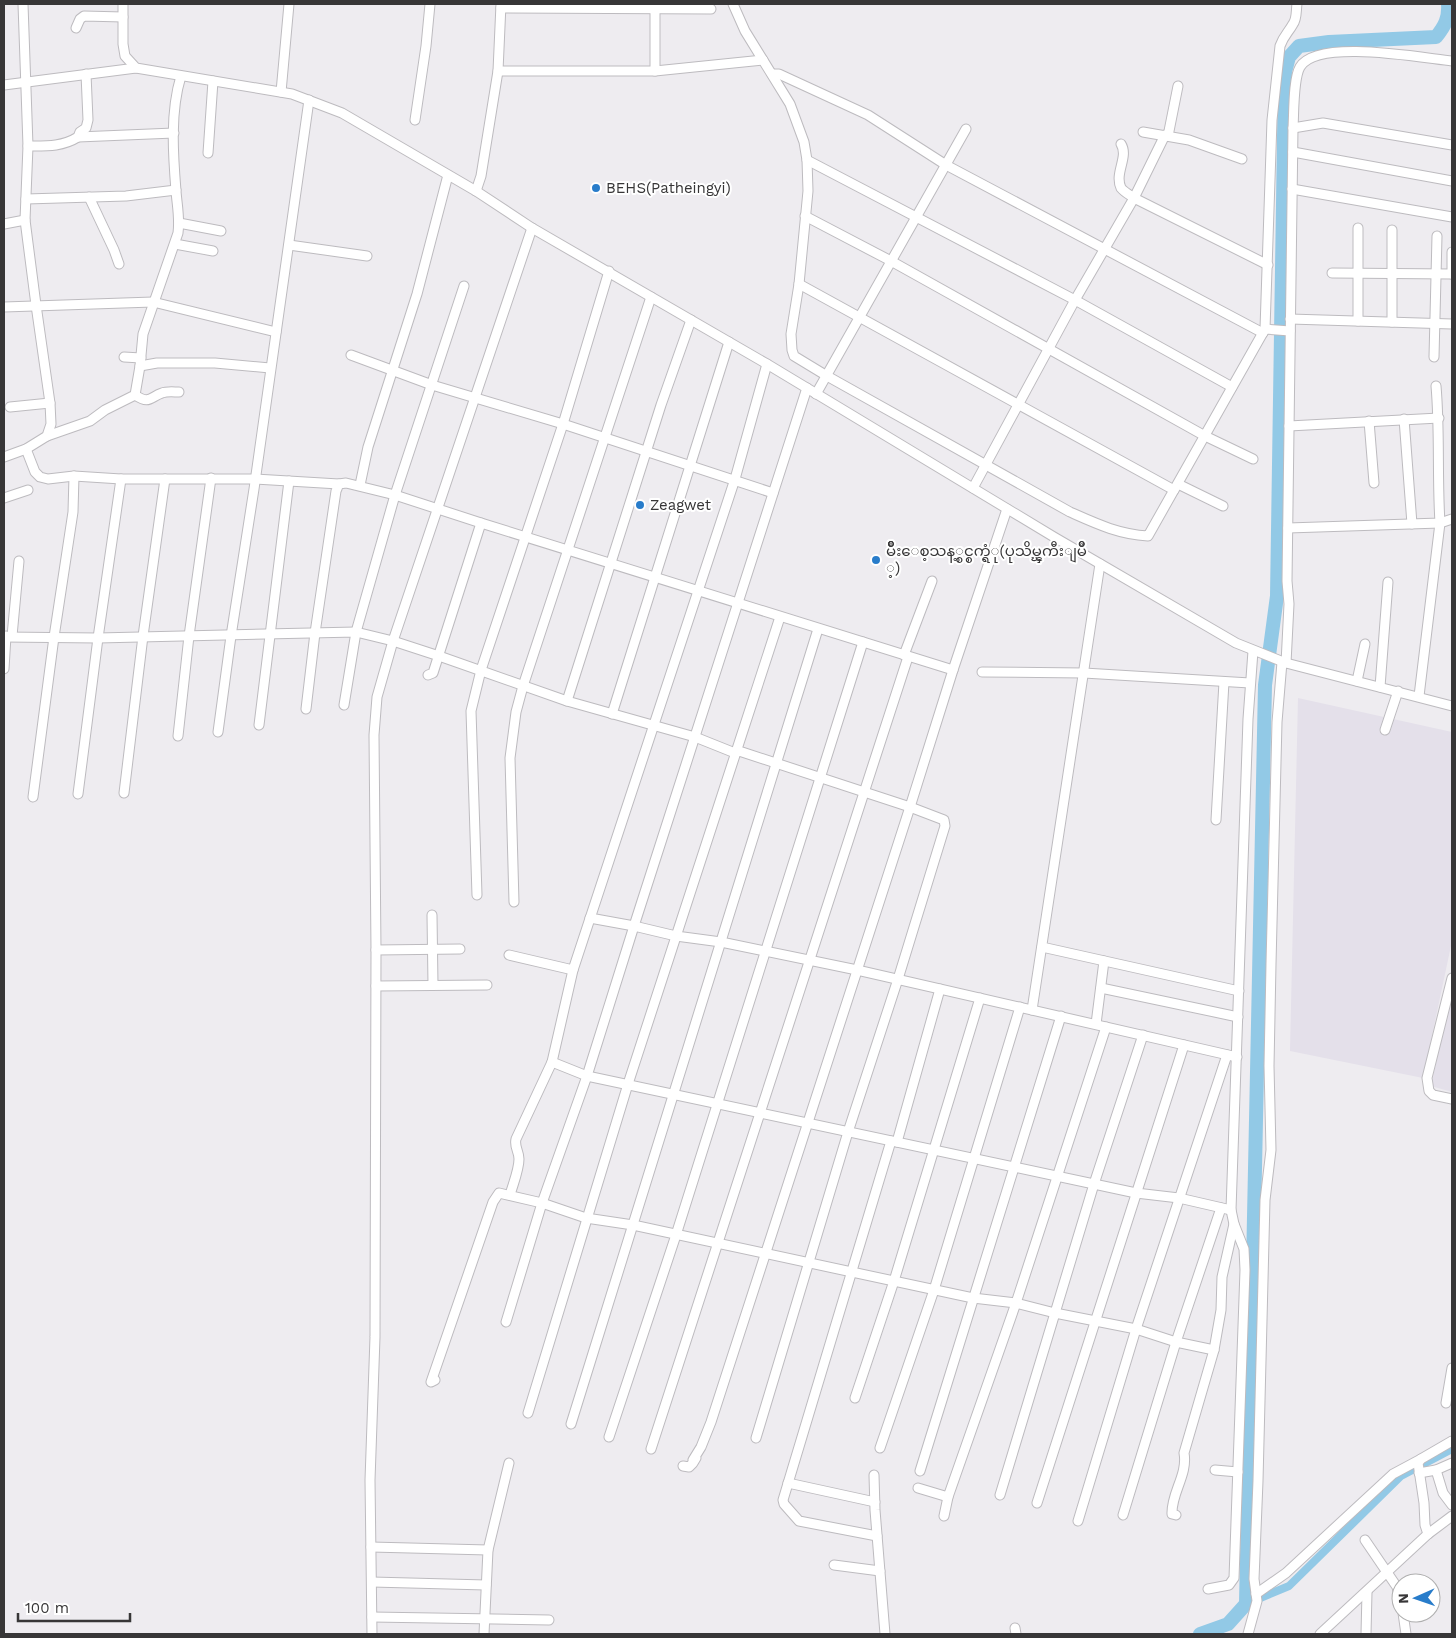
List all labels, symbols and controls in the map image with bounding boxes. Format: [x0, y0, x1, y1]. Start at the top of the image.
place label: BEHS(Patheingyi) [606, 179, 731, 197]
marker: BEHS(Patheingyi) [590, 182, 602, 194]
place label: Zeagwet [650, 496, 712, 514]
marker: Zeagwet [634, 499, 646, 511]
place label: မ်ိဳးေစ့သန့္စင္စက္ရံု(ပုသိမ္ၾကီးျမိဳ ့) [886, 541, 1087, 578]
marker: မ်ိဳးေစ့သန့္စင္စက္ရံု(ပုသိမ္ၾကီးျမိဳ ့) [870, 554, 882, 566]
north arrow [1391, 1573, 1441, 1623]
scale bar [18, 1590, 130, 1622]
text: N [1395, 1593, 1411, 1604]
text: 100 m [25, 1599, 69, 1617]

